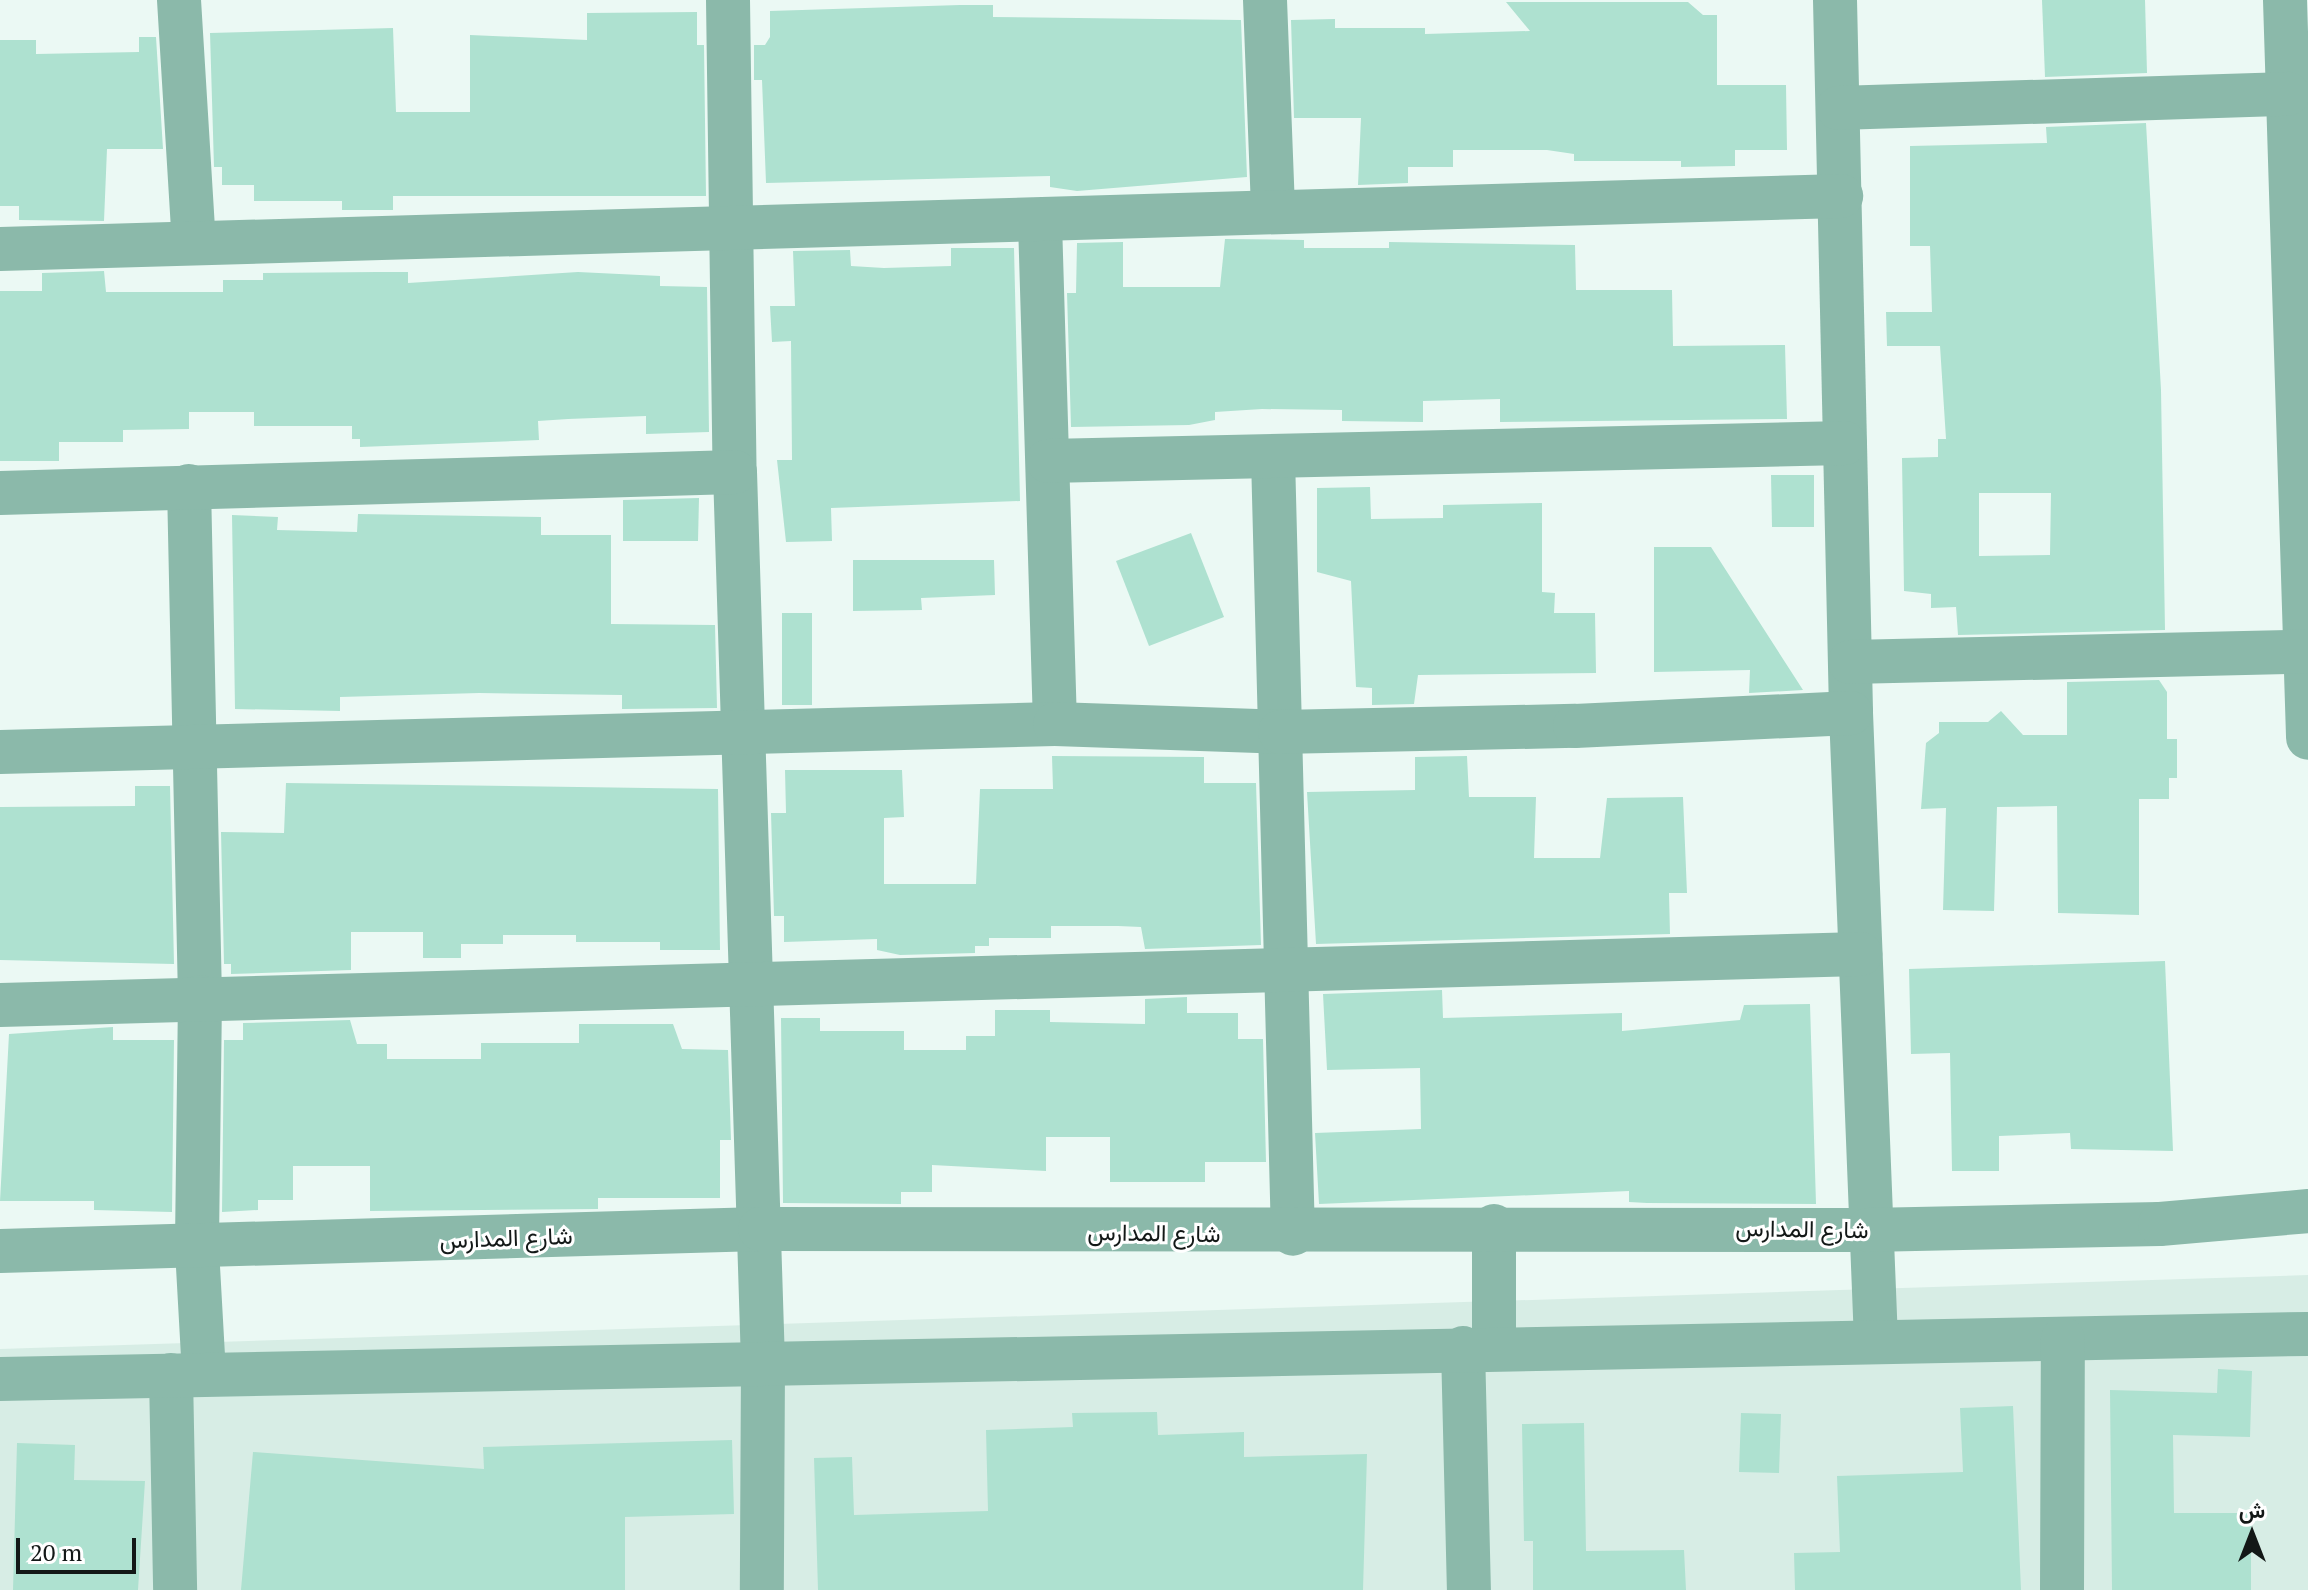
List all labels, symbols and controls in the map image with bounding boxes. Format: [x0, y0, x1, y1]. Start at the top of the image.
street label: شارع المدارس [1735, 1213, 1869, 1245]
street label: شارع المدارس [1087, 1217, 1221, 1249]
street label: شارع المدارس [439, 1221, 573, 1255]
north arrow [2212, 1494, 2292, 1574]
text: ش [2239, 1495, 2265, 1524]
scale bar [20, 1522, 140, 1572]
text: 20 m [30, 1536, 82, 1568]

